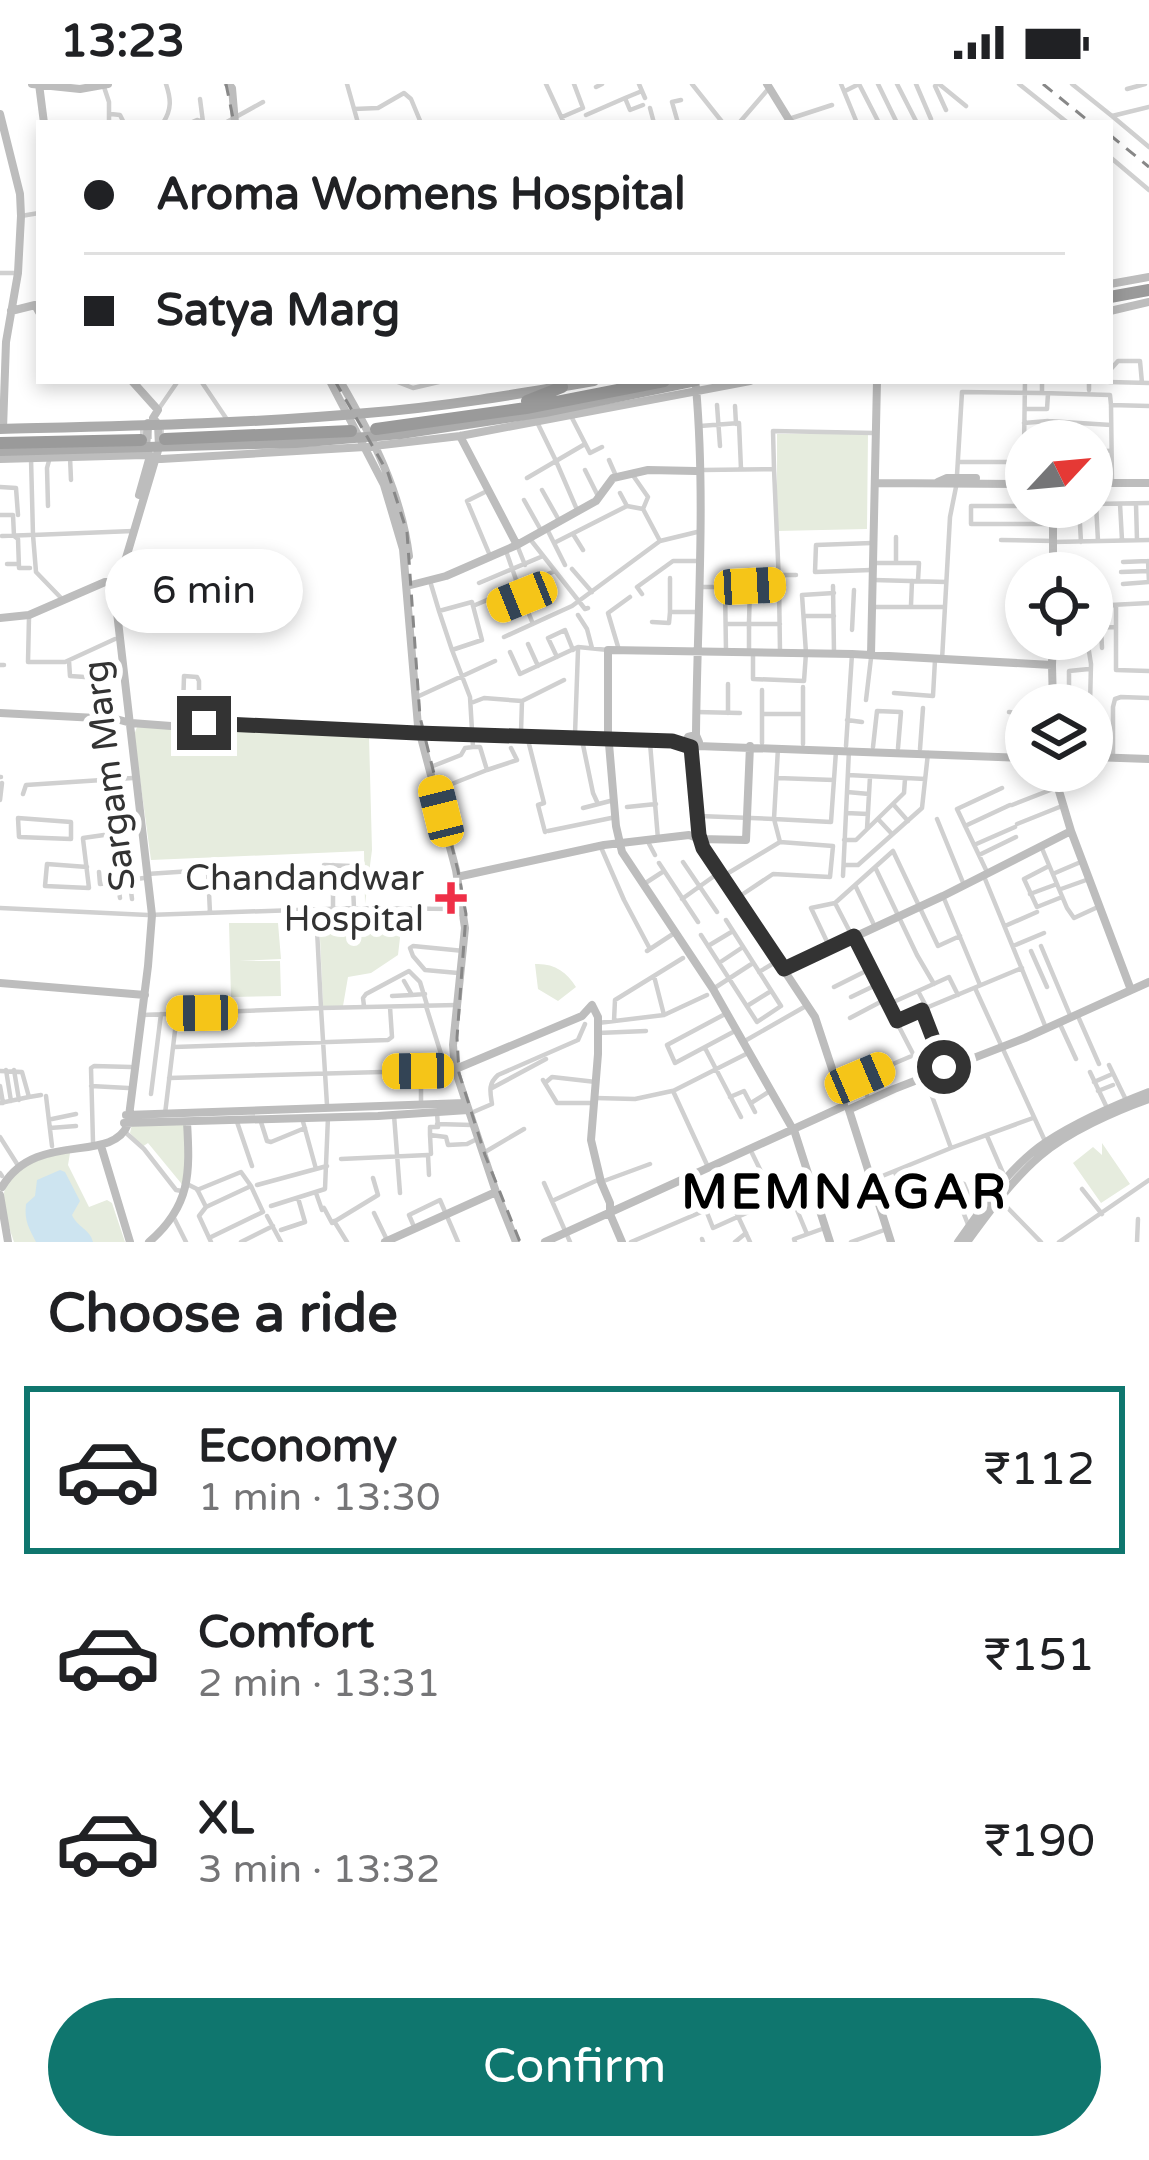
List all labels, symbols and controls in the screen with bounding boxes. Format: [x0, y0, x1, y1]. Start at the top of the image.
text: 13:23 [60, 15, 185, 69]
text: Aroma Womens Hospital [156, 168, 685, 222]
text: Satya Marg [156, 284, 400, 338]
north arrow [1005, 420, 1113, 528]
map controls [1005, 420, 1113, 792]
callout: 6 min [105, 549, 303, 633]
button: locate [1005, 552, 1113, 660]
car [713, 566, 787, 606]
text: 6 min [152, 567, 256, 614]
car [482, 567, 562, 627]
street label: Sargam Marg [74, 658, 145, 894]
button: layers [1005, 684, 1113, 792]
route end [177, 696, 231, 750]
car [415, 772, 467, 850]
place label: Chandandwar Hospital [185, 857, 424, 941]
marker: Chandandwar Hospital [435, 882, 467, 914]
car [166, 994, 238, 1032]
route start [917, 1040, 971, 1094]
car [820, 1047, 900, 1109]
car [382, 1052, 454, 1090]
district label: MEMNAGAR [681, 1164, 1009, 1222]
text: Choose a ride [48, 1281, 398, 1346]
icon: car [54, 1416, 162, 1524]
text: Economy [198, 1420, 397, 1474]
text: ₹112 [984, 1443, 1095, 1497]
text: 1 min · 13:30 [198, 1474, 440, 1521]
icon: car [54, 1602, 162, 1710]
text: Comfort [198, 1606, 374, 1660]
text: ₹151 [984, 1629, 1095, 1683]
text: 2 min · 13:31 [198, 1660, 440, 1707]
icon: car [54, 1788, 162, 1896]
text: XL [198, 1792, 254, 1846]
text: ₹190 [984, 1815, 1095, 1869]
text: 3 min · 13:32 [198, 1846, 440, 1893]
button: Confirm [48, 1998, 1101, 2136]

